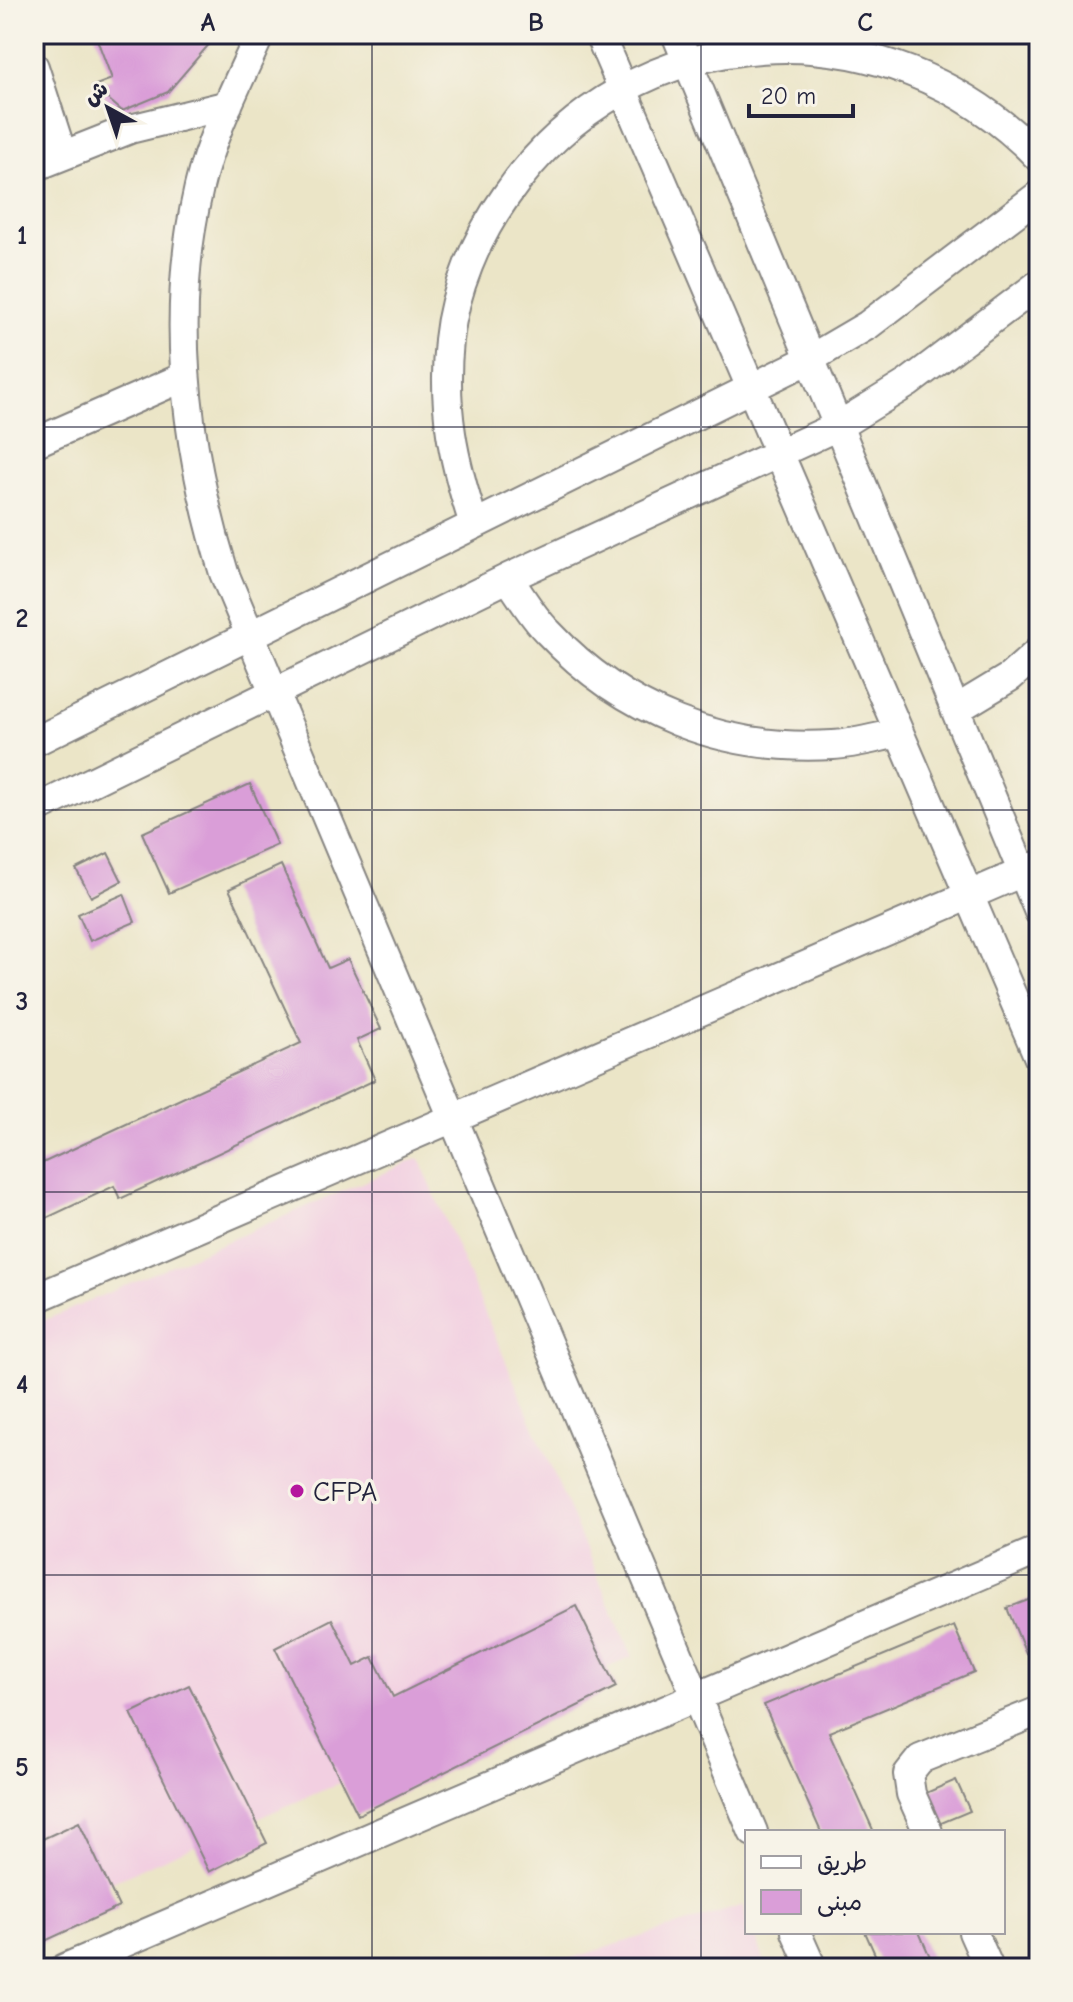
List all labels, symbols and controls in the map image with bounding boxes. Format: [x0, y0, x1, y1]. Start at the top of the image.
text: A [201, 8, 216, 38]
text: B [528, 8, 544, 38]
text: C [857, 8, 873, 38]
north arrow [68, 68, 148, 148]
scale bar [749, 68, 853, 118]
text: ش [78, 76, 113, 111]
text: 20 m [761, 82, 816, 110]
text: 1 [17, 221, 27, 251]
text: 2 [16, 604, 28, 634]
text: 3 [16, 987, 28, 1017]
text: 4 [16, 1370, 28, 1400]
place label: CFPA [313, 1476, 377, 1508]
marker: CFPA [288, 1482, 306, 1500]
text: 5 [15, 1753, 29, 1783]
legend [745, 1830, 1005, 1934]
text: طريق [817, 1848, 867, 1876]
text: مبنى [817, 1888, 862, 1917]

